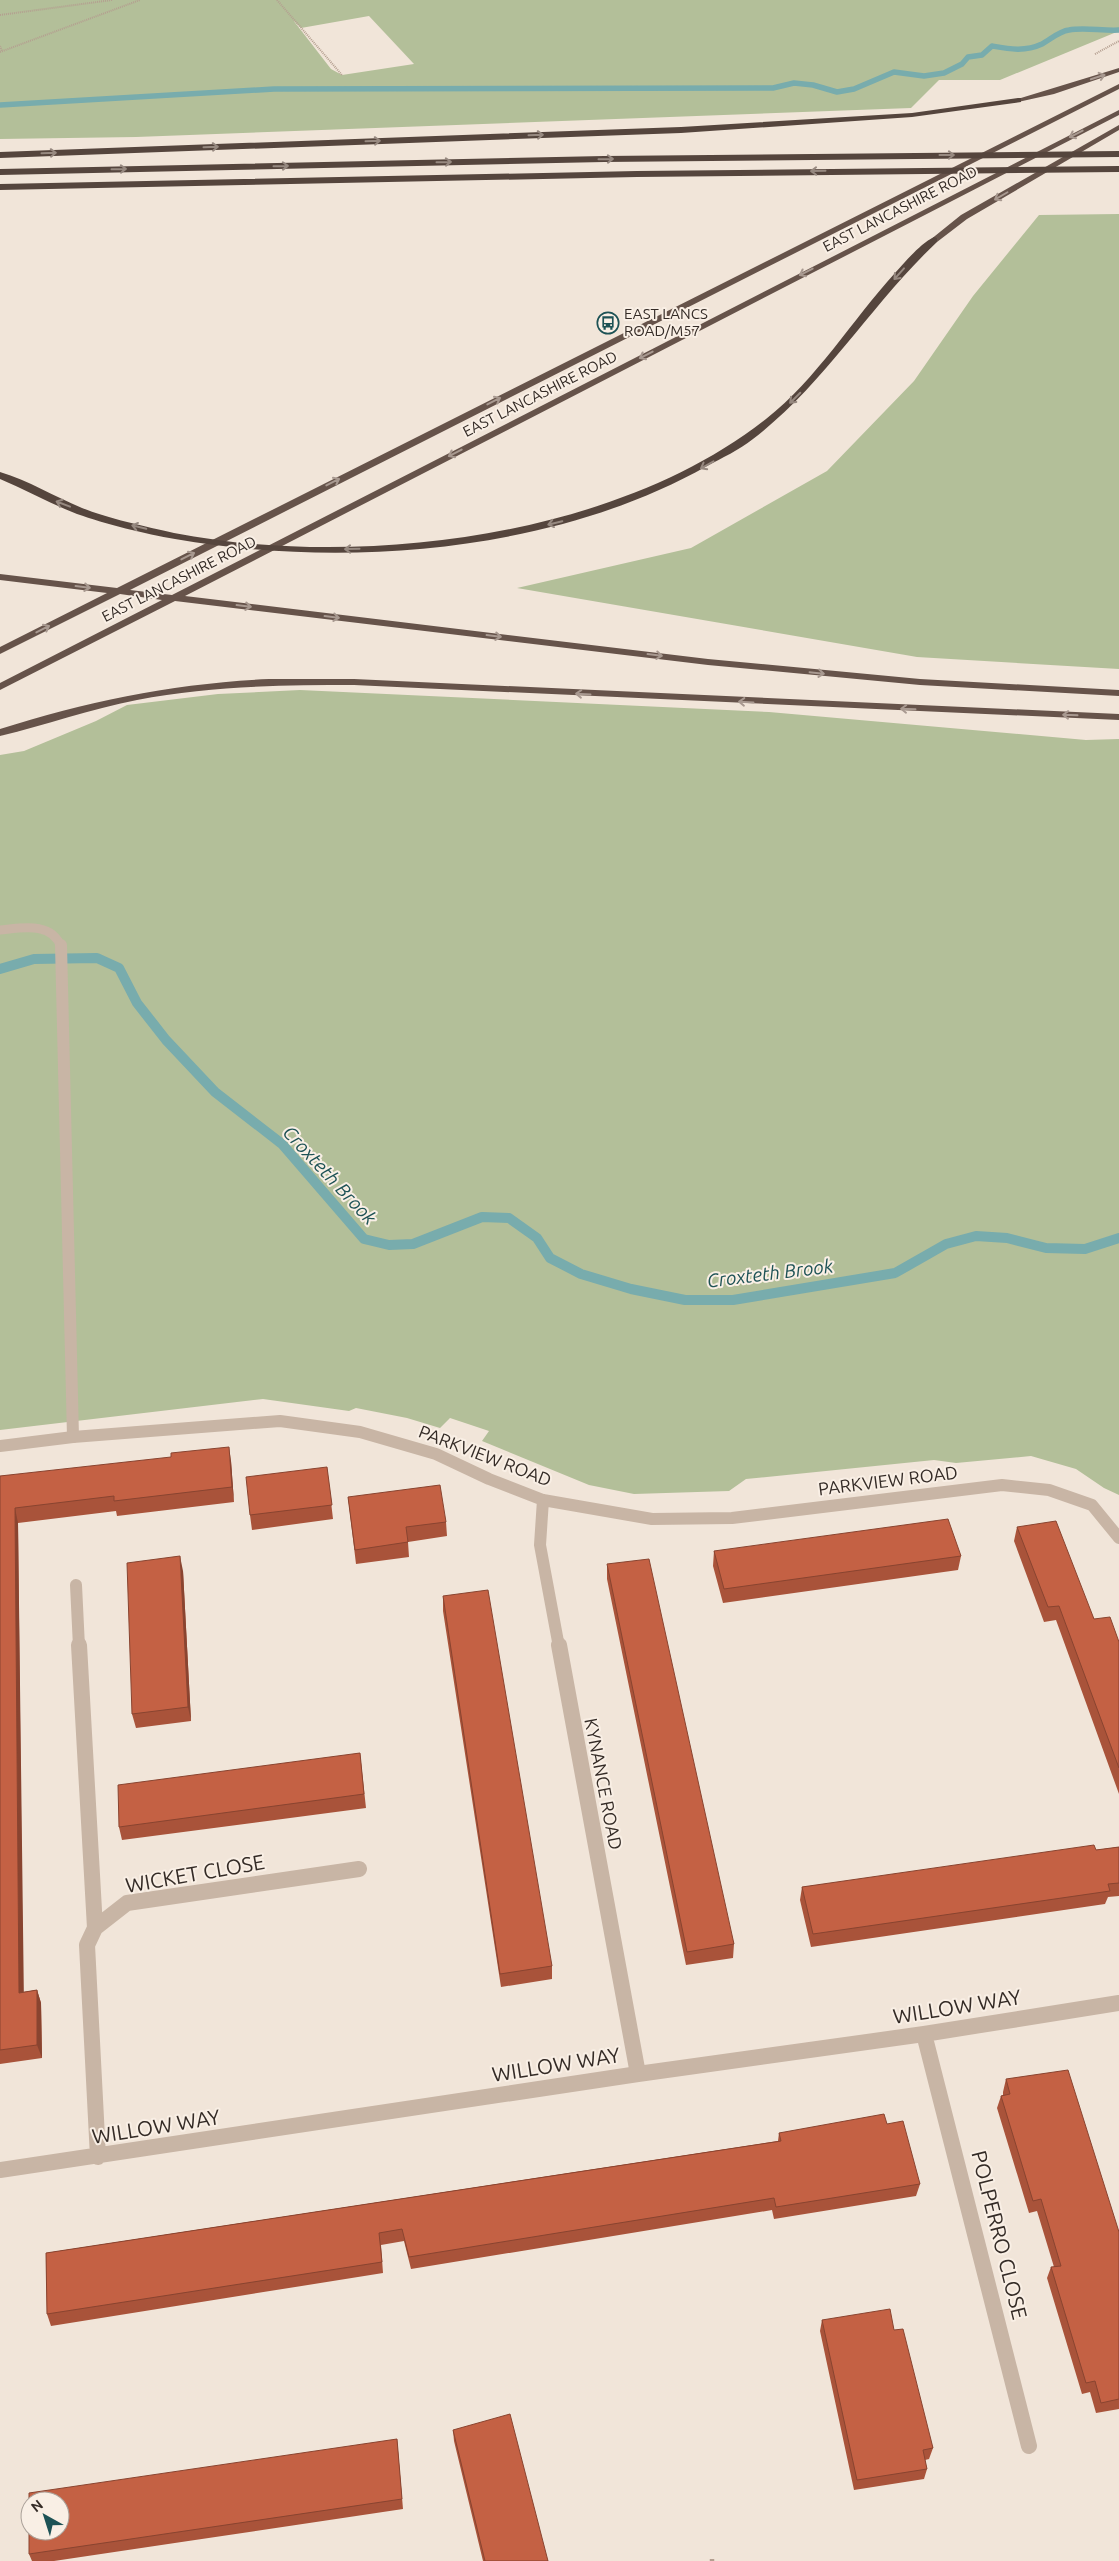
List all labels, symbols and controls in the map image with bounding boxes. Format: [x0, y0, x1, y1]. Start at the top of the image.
one-way arrow [1090, 72, 1106, 82]
one-way arrow [1068, 129, 1083, 139]
one-way arrow [528, 130, 544, 140]
one-way arrow [365, 136, 381, 146]
one-way arrow [202, 142, 219, 152]
one-way arrow [40, 148, 56, 158]
one-way arrow [938, 150, 955, 160]
one-way arrow [598, 154, 614, 164]
one-way arrow [435, 157, 451, 167]
one-way arrow [273, 161, 289, 170]
street label: EAST LANCASHIRE ROAD [820, 162, 980, 255]
one-way arrow [110, 164, 126, 174]
one-way arrow [810, 166, 826, 176]
one-way arrow [995, 191, 1009, 201]
one-way arrow [799, 267, 814, 277]
one-way arrow [894, 267, 905, 280]
place label: EAST LANCS ROAD/M57 [624, 305, 708, 339]
bus stop icon: EAST LANCS ROAD/M57 [596, 311, 620, 335]
street label: EAST LANCASHIRE ROAD [460, 347, 620, 440]
one-way arrow [639, 350, 654, 360]
one-way arrow [789, 392, 801, 404]
one-way arrow [486, 396, 501, 405]
one-way arrow [448, 449, 463, 458]
one-way arrow [699, 460, 714, 470]
one-way arrow [326, 477, 341, 487]
one-way arrow [56, 499, 71, 508]
one-way arrow [548, 519, 564, 528]
one-way arrow [132, 522, 148, 531]
street label: EAST LANCASHIRE ROAD [99, 532, 259, 625]
one-way arrow [345, 544, 361, 553]
one-way arrow [181, 551, 196, 561]
one-way arrow [75, 582, 91, 592]
one-way arrow [236, 601, 252, 611]
one-way arrow [324, 612, 340, 622]
one-way arrow [36, 624, 51, 634]
one-way arrow [485, 631, 501, 641]
one-way arrow [647, 650, 663, 660]
one-way arrow [808, 668, 824, 678]
one-way arrow [576, 689, 592, 698]
one-way arrow [738, 697, 754, 706]
one-way arrow [900, 704, 916, 714]
one-way arrow [1063, 711, 1079, 720]
water label: Croxteth Brook [279, 1121, 382, 1229]
water label: Croxteth Brook [706, 1254, 835, 1292]
street label: PARKVIEW ROAD [416, 1421, 555, 1490]
street label: PARKVIEW ROAD [817, 1462, 959, 1498]
street label: KYNANCE ROAD [581, 1716, 627, 1851]
street label: WICKET CLOSE [123, 1849, 266, 1897]
street label: WILLOW WAY [891, 1984, 1023, 2028]
street label: WILLOW WAY [490, 2042, 622, 2086]
street label: WILLOW WAY [90, 2104, 222, 2148]
street label: POLPERRO CLOSE [967, 2148, 1033, 2322]
north arrow [20, 2491, 70, 2541]
text: N [28, 2496, 46, 2515]

